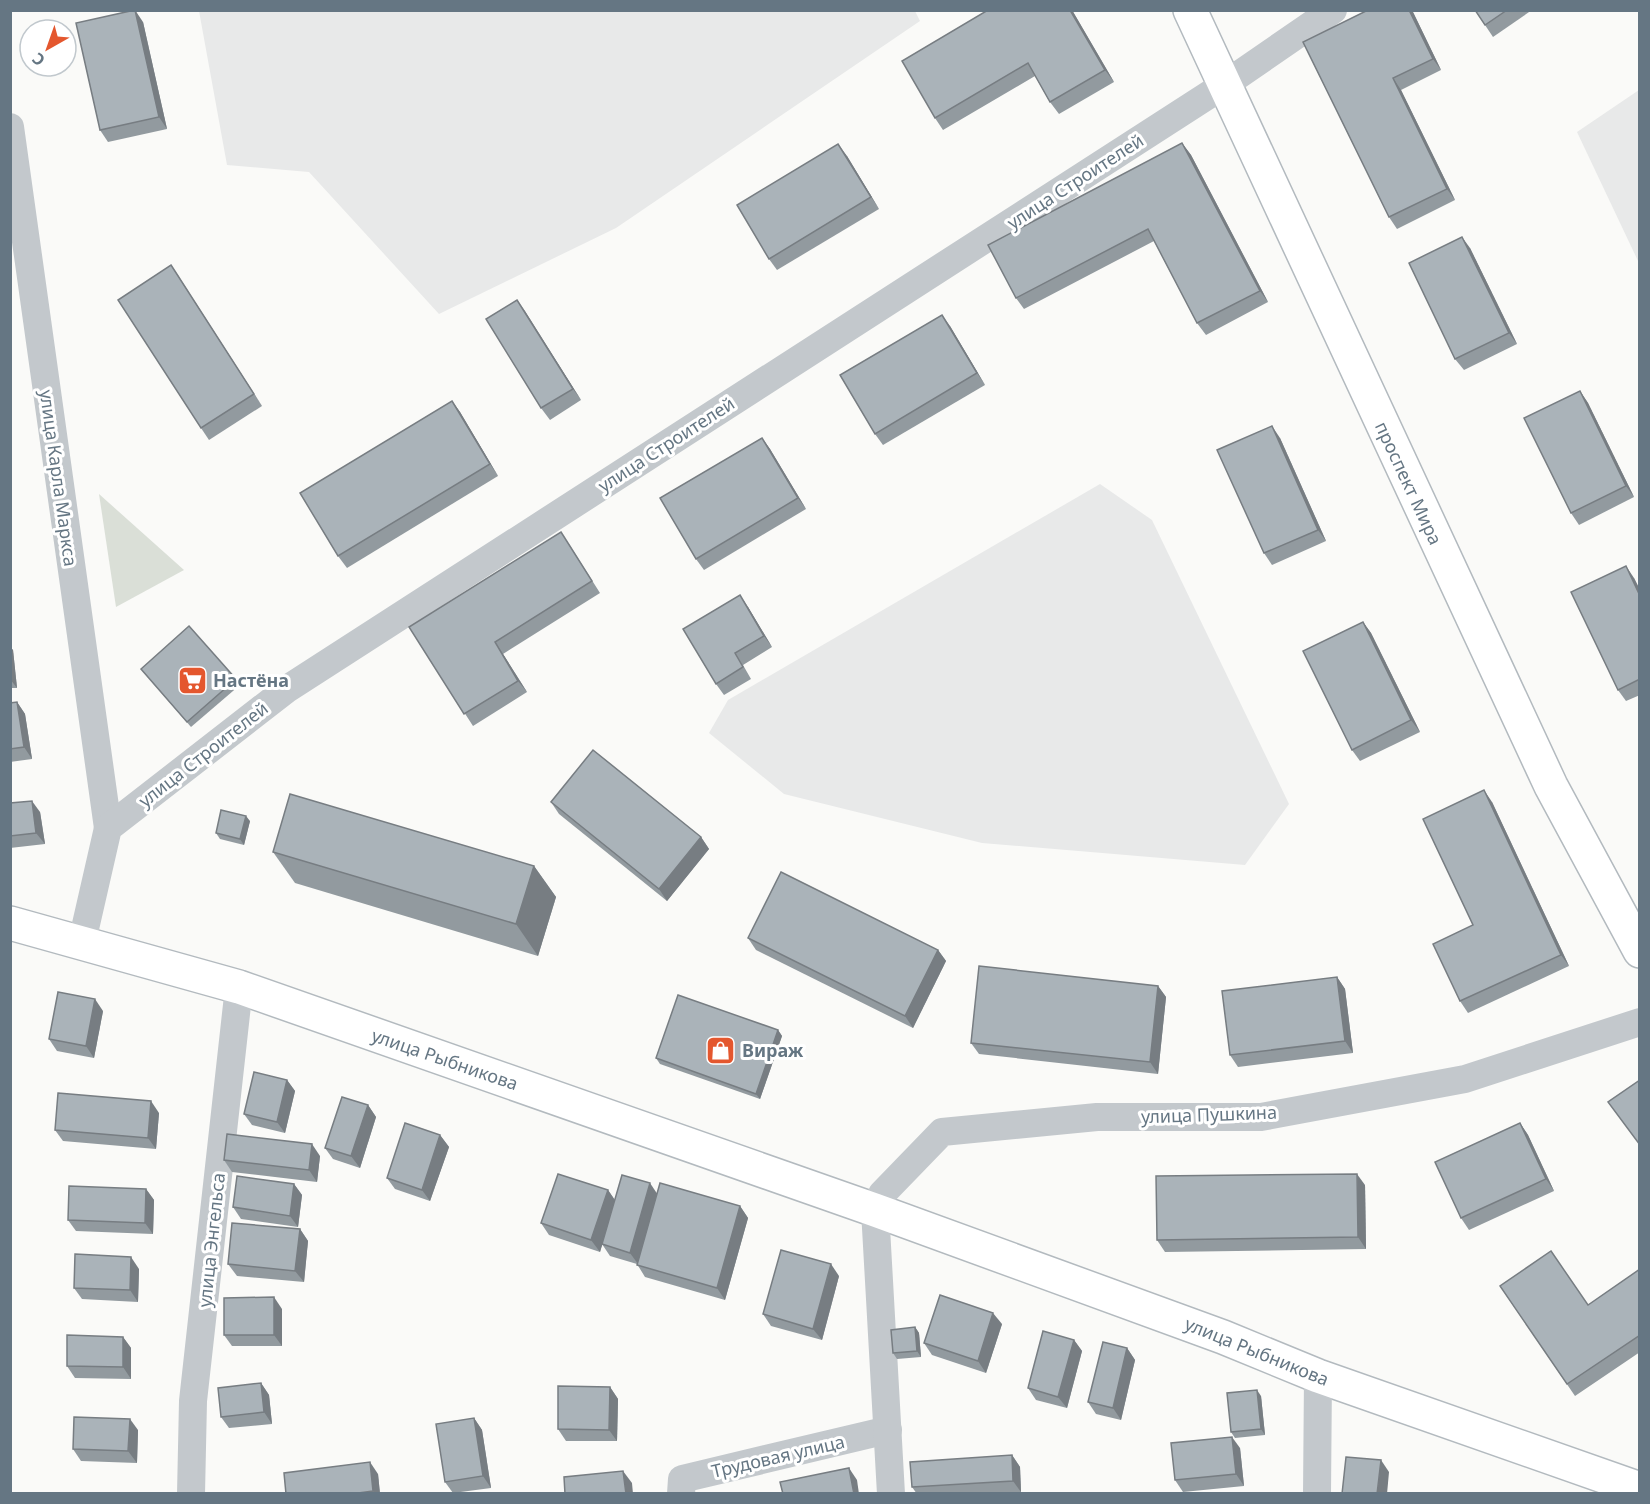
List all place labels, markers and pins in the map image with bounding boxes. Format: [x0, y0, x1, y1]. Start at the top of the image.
supermarket icon: Настёна [176, 664, 208, 696]
place label: Настёна [213, 668, 289, 692]
shop icon: Вираж [705, 1034, 737, 1066]
place label: Вираж [742, 1038, 804, 1062]

